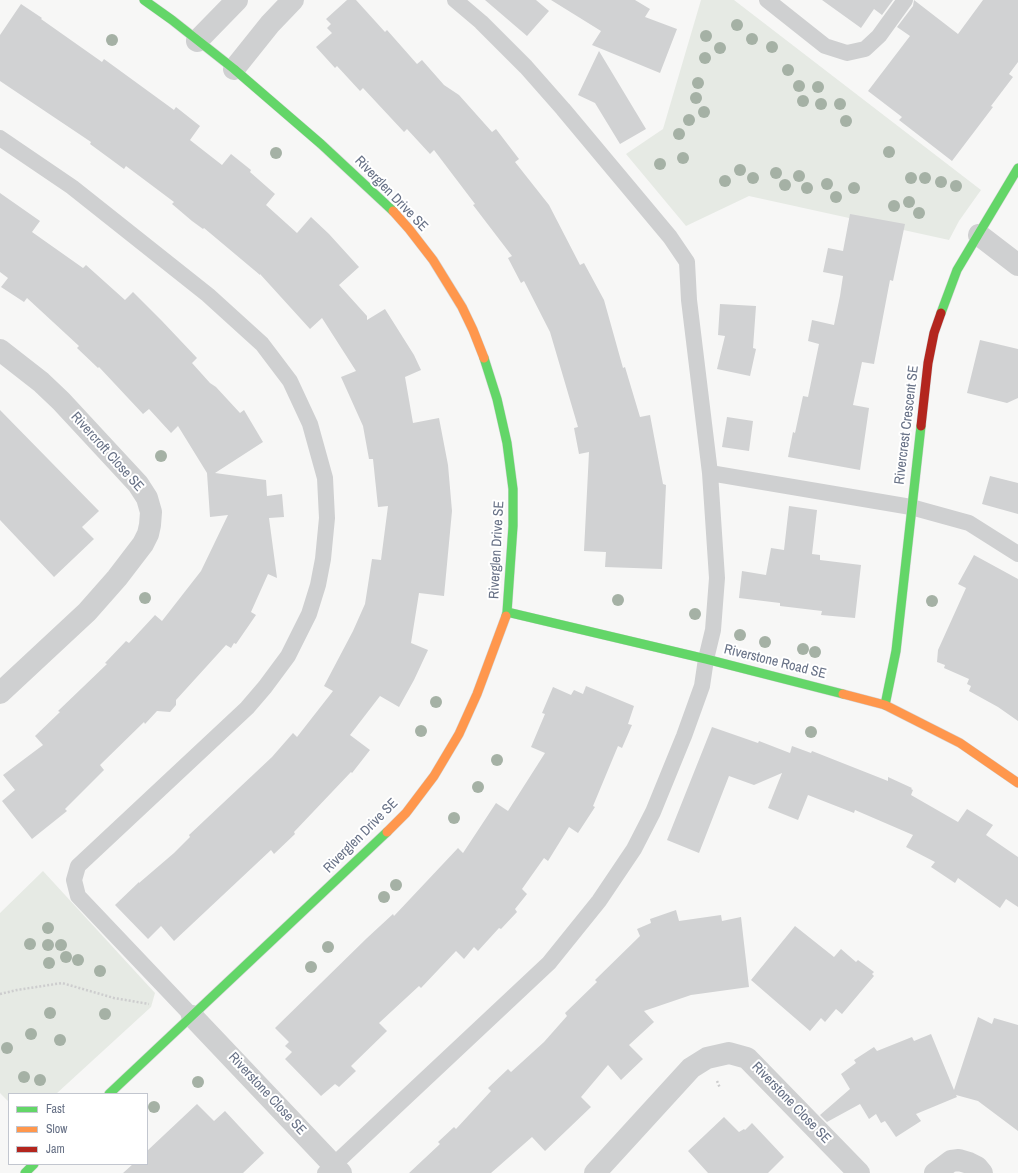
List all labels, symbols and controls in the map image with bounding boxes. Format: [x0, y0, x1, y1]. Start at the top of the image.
street label: Riverglen Drive SE [351, 153, 431, 235]
street label: Rivercrest Crescent SE [891, 364, 923, 486]
street label: Rivercroft Close SE [67, 409, 147, 495]
street label: Riverglen Drive SE [486, 501, 508, 599]
street label: Riverstone Road SE [722, 641, 828, 683]
street label: Riverglen Drive SE [320, 795, 402, 877]
street label: Riverstone Close SE [225, 1049, 309, 1139]
street label: Riverstone Close SE [748, 1059, 834, 1147]
legend [8, 1093, 148, 1165]
text: Fast [46, 1101, 65, 1117]
text: Slow [46, 1121, 67, 1137]
text: Jam [46, 1141, 65, 1157]

